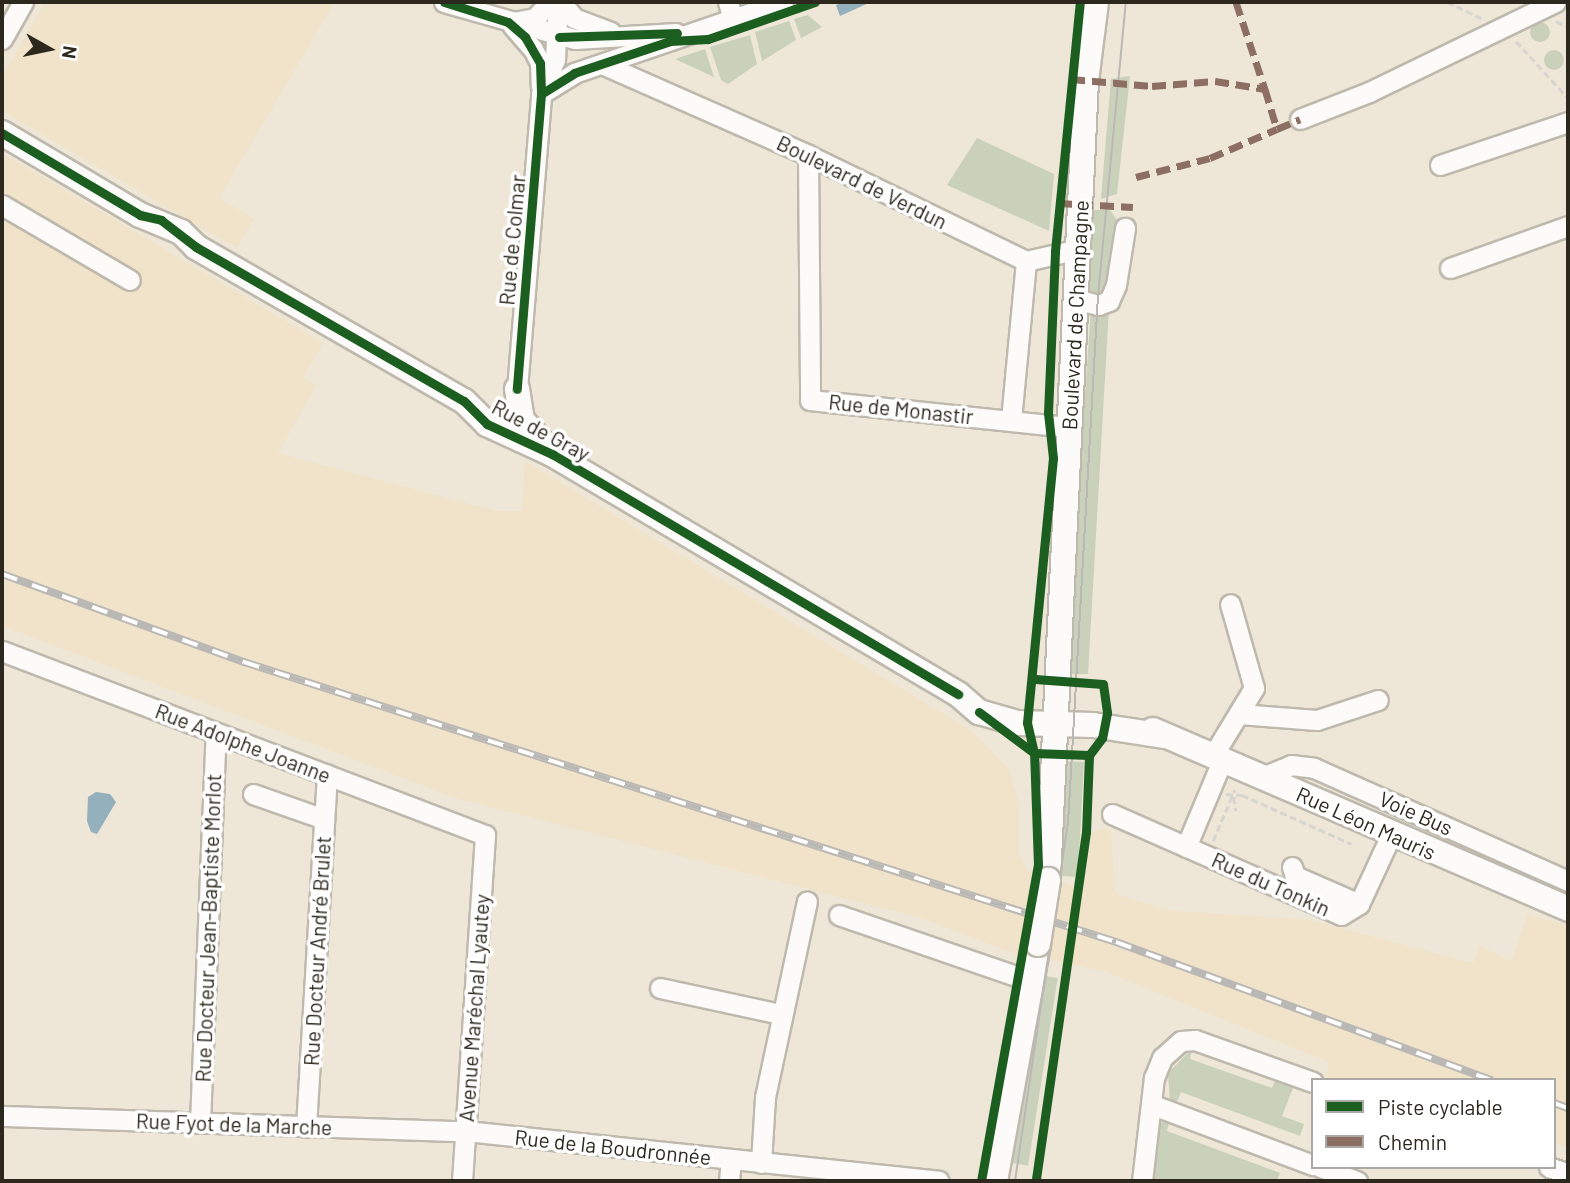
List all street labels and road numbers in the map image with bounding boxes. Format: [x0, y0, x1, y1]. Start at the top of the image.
street label: Boulevard de Verdun [773, 130, 951, 234]
street label: Rue de Colmar [494, 174, 530, 306]
street label: Boulevard de Champagne [1056, 199, 1094, 431]
street label: Rue de Monastir [827, 389, 975, 429]
street label: Rue de Gray [488, 394, 594, 466]
street label: Rue Adolphe Joanne [152, 698, 334, 788]
street label: Rue Docteur Jean-Baptiste Morlot [190, 773, 226, 1083]
street label: Rue Léon Mauris [1293, 781, 1439, 865]
street label: Voie Bus [1375, 786, 1457, 840]
street label: Rue Docteur André Brulet [298, 835, 336, 1067]
street label: Rue du Tonkin [1208, 847, 1334, 921]
street label: Avenue Maréchal Lyautey [453, 893, 495, 1123]
street label: Rue Fyot de la Marche [135, 1108, 333, 1140]
street label: Rue de la Boudronnée [514, 1124, 712, 1170]

